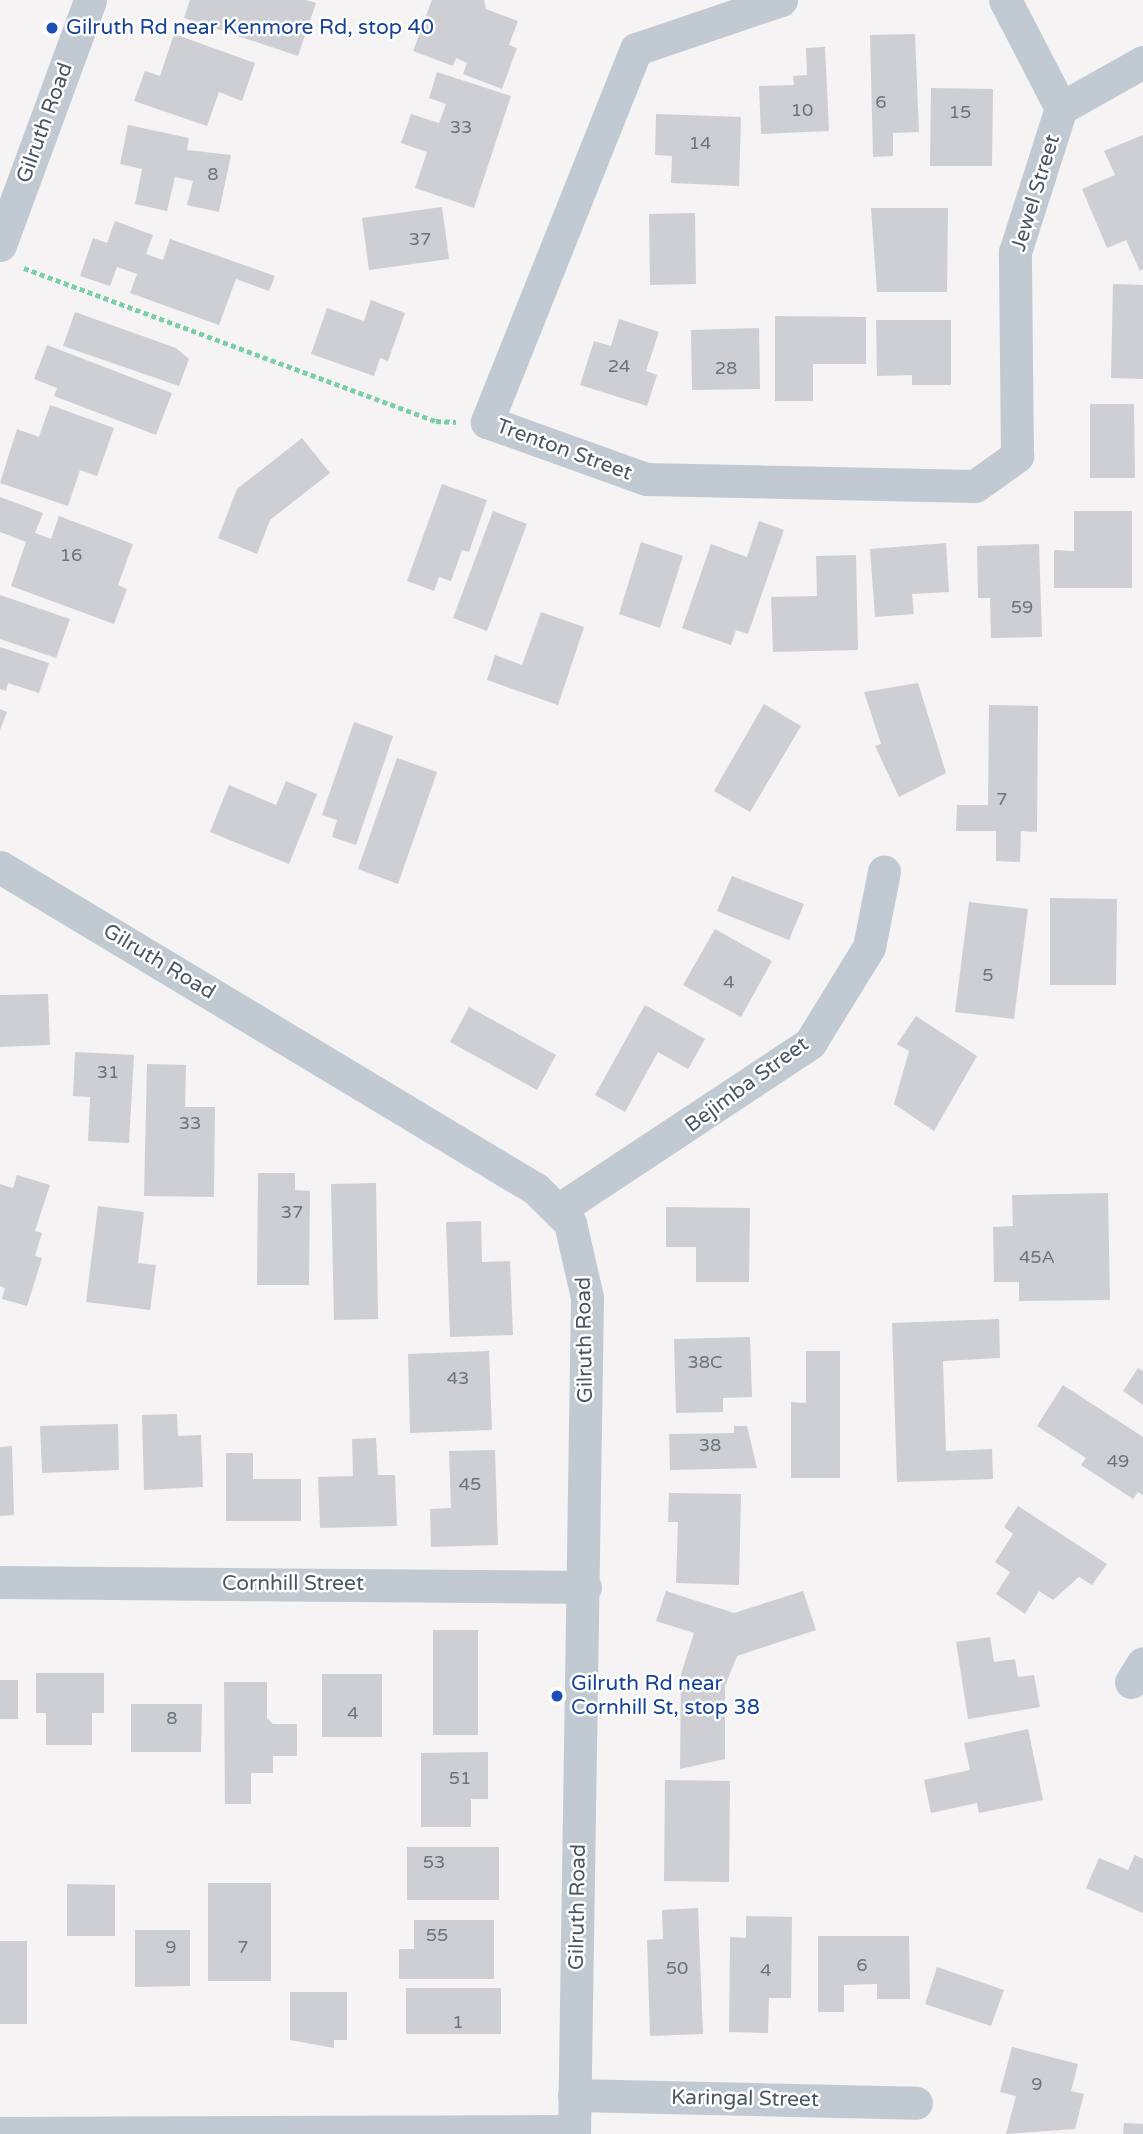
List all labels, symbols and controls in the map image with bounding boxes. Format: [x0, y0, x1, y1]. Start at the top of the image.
place label: Gilruth Rd near Kenmore Rd, stop 40 [66, 15, 434, 41]
marker: Gilruth Rd near Kenmore Rd, stop 40 [44, 20, 60, 36]
street label: Gilruth Road [12, 59, 78, 187]
house number: 6 [875, 91, 887, 113]
house number: 10 [791, 99, 813, 121]
house number: 15 [949, 101, 971, 123]
house number: 33 [450, 116, 472, 138]
house number: 14 [689, 132, 711, 154]
street label: Jewel Street [1006, 132, 1066, 254]
house number: 8 [207, 163, 219, 185]
house number: 37 [409, 228, 431, 250]
house number: 24 [608, 355, 630, 377]
house number: 28 [715, 357, 737, 379]
street label: Trenton Street [493, 414, 635, 486]
house number: 16 [60, 544, 82, 566]
house number: 59 [1011, 596, 1033, 618]
house number: 7 [996, 788, 1008, 810]
street label: Gilruth Road [98, 919, 220, 1005]
house number: 5 [982, 964, 994, 986]
house number: 4 [723, 971, 735, 993]
street label: Bejimba Street [680, 1032, 814, 1138]
house number: 31 [97, 1061, 119, 1083]
house number: 33 [179, 1112, 201, 1134]
house number: 37 [281, 1201, 303, 1223]
house number: 45A [1019, 1246, 1055, 1268]
street label: Gilruth Road [571, 1277, 599, 1403]
house number: 38C [687, 1351, 723, 1373]
house number: 43 [447, 1367, 469, 1389]
house number: 38 [699, 1434, 721, 1456]
house number: 49 [1107, 1450, 1129, 1472]
house number: 45 [459, 1473, 481, 1495]
street label: Cornhill Street [222, 1571, 364, 1597]
place label: Gilruth Rd near Cornhill St, stop 38 [571, 1671, 760, 1721]
marker: Gilruth Rd near Cornhill St, stop 38 [549, 1688, 565, 1704]
house number: 4 [347, 1702, 359, 1724]
house number: 8 [166, 1707, 178, 1729]
house number: 51 [449, 1767, 471, 1789]
street label: Gilruth Road [564, 1844, 592, 1970]
house number: 53 [423, 1851, 445, 1873]
house number: 55 [426, 1924, 448, 1946]
house number: 9 [165, 1936, 177, 1958]
house number: 7 [237, 1936, 249, 1958]
house number: 6 [856, 1954, 868, 1976]
house number: 50 [666, 1957, 688, 1979]
house number: 4 [760, 1959, 772, 1981]
house number: 1 [452, 2011, 464, 2033]
house number: 9 [1031, 2073, 1043, 2095]
street label: Karingal Street [671, 2085, 819, 2113]

